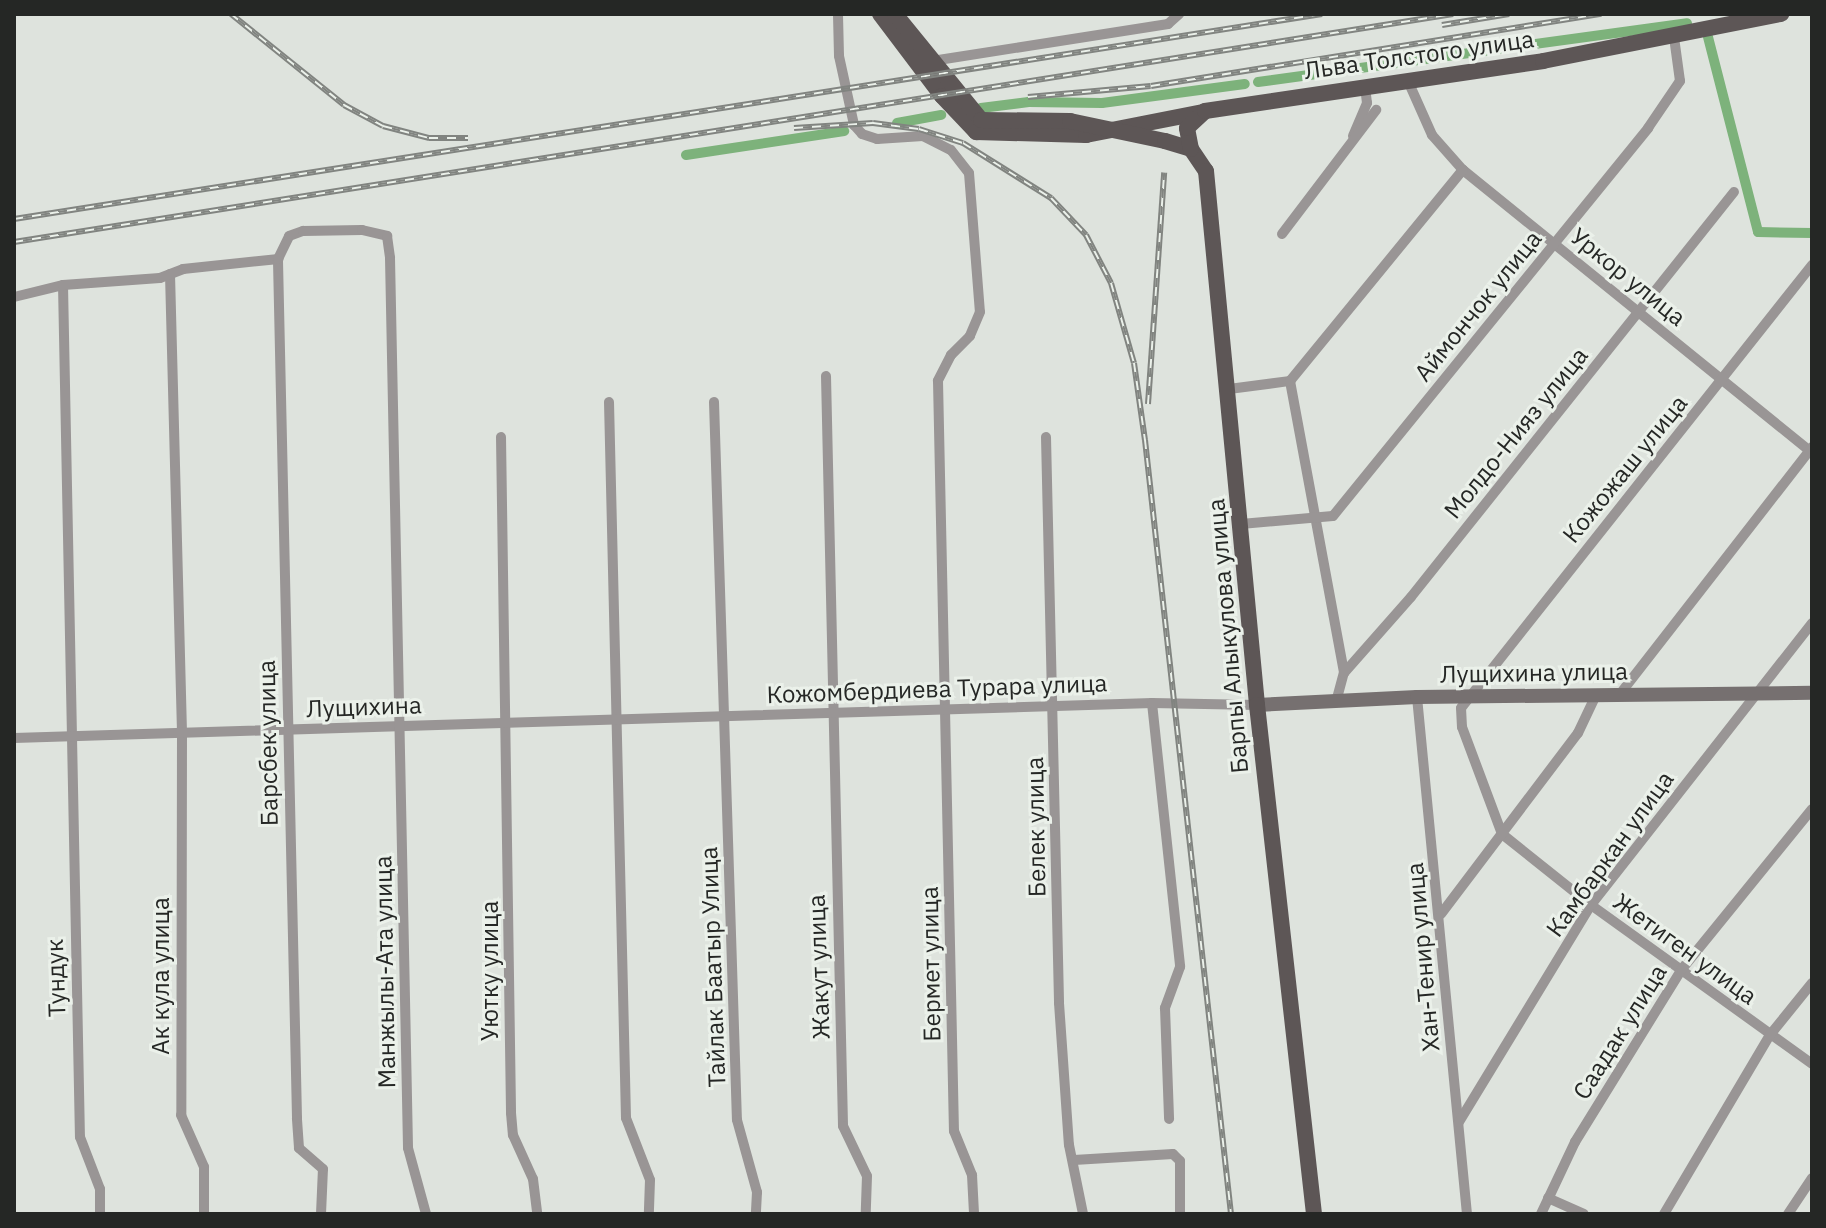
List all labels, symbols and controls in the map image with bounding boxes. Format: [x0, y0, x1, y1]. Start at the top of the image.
street label: Льва Толстого улица [1302, 25, 1536, 85]
street label: Уркор улица [1565, 222, 1691, 332]
street label: Аймончок улица [1408, 225, 1548, 387]
street label: Молдо-Нияз улица [1438, 342, 1594, 524]
street label: Кожожаш улица [1557, 389, 1693, 549]
street label: Барпы Алыкулова улица [1202, 498, 1254, 774]
street label: Лущихина улица [1440, 657, 1628, 689]
street label: Барсбек улица [252, 660, 284, 826]
street label: Кожомбердиева Турара улица [766, 669, 1108, 709]
street label: Лущихина [306, 691, 422, 723]
street label: Белек улица [1020, 756, 1052, 898]
street label: Камбаркан улица [1540, 766, 1680, 942]
street label: Тайлак Баатыр Улица [694, 846, 732, 1088]
street label: Манжылы-Ата улица [369, 855, 401, 1089]
street label: Хан-Тенир улица [1400, 861, 1446, 1053]
street label: Бермет улица [915, 886, 947, 1042]
street label: Жетиген улица [1608, 887, 1762, 1011]
street label: Жакут улица [802, 894, 836, 1040]
street label: Ак кула улица [147, 897, 175, 1055]
street label: Уютку улица [476, 901, 504, 1041]
street label: Тундук [40, 938, 72, 1018]
street label: Саадак улица [1567, 959, 1673, 1105]

